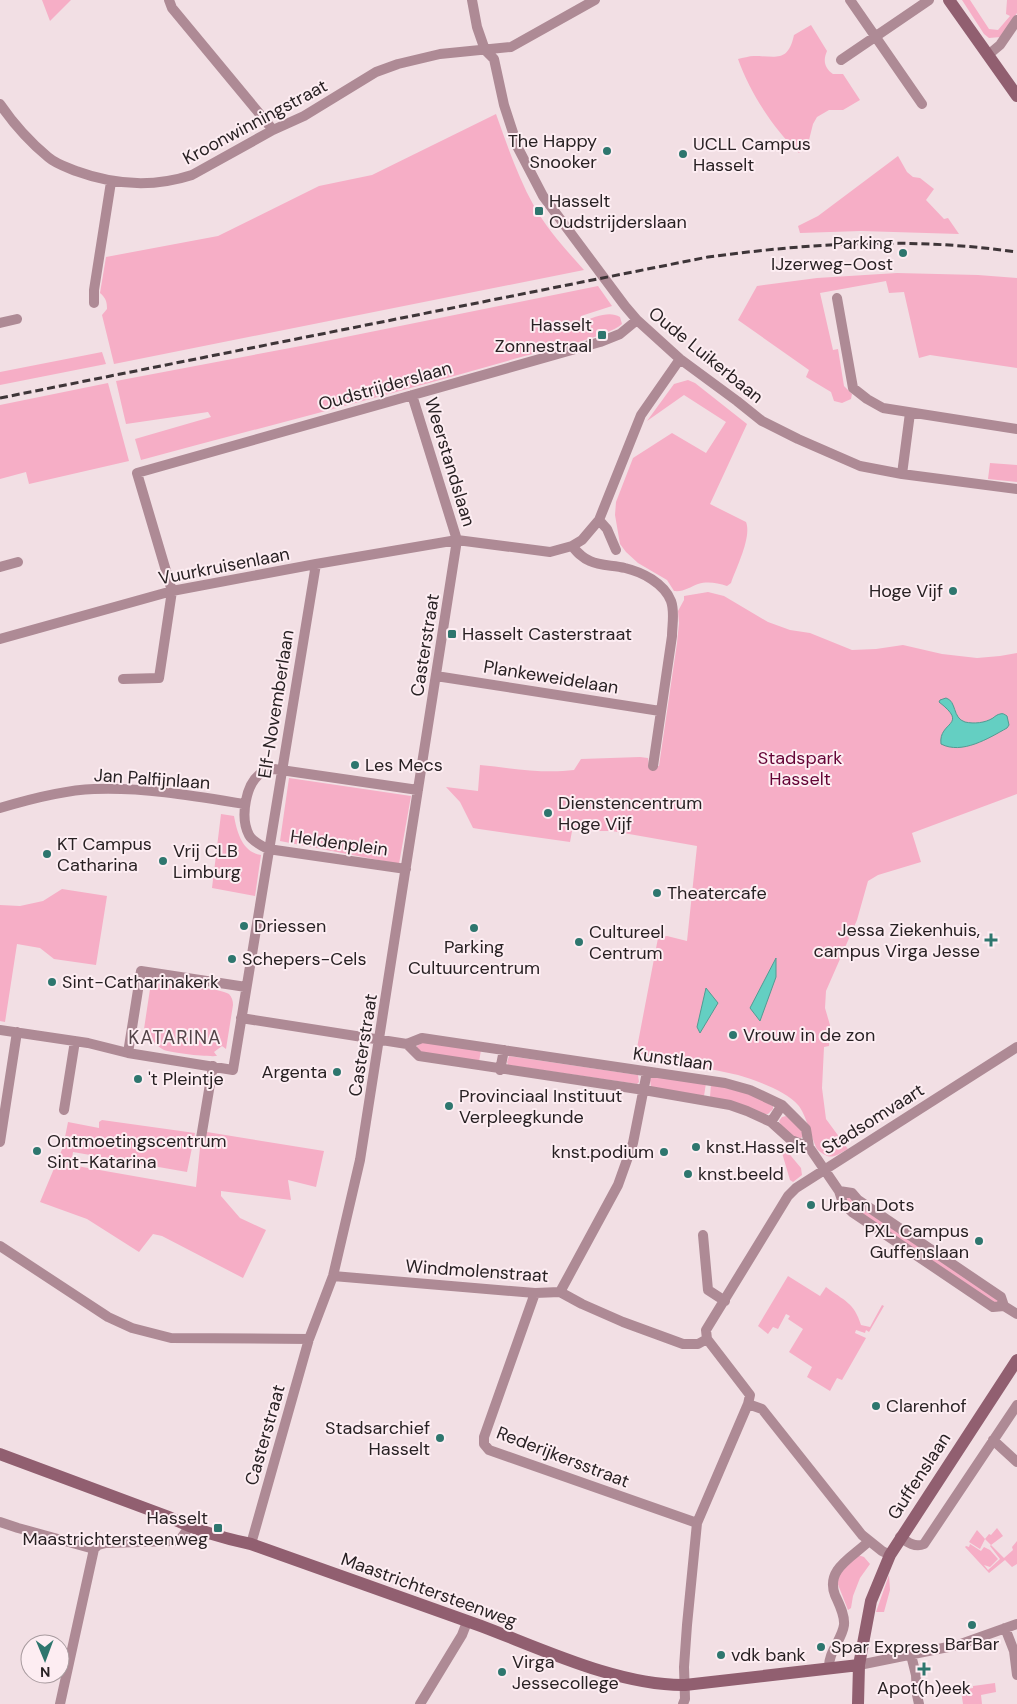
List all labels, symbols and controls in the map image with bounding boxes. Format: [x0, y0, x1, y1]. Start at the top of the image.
street label: Kroonwinningstraat [178, 74, 332, 170]
place label: The Happy Snooker [508, 129, 597, 174]
place label: UCLL Campus Hasselt [693, 132, 811, 177]
marker: The Happy Snooker [601, 145, 613, 157]
marker: UCLL Campus Hasselt [677, 148, 689, 160]
place label: Hasselt Oudstrijderslaan [549, 189, 687, 234]
marker: Hasselt Oudstrijderslaan [533, 205, 545, 217]
place label: Parking IJzerweg-Oost [771, 231, 893, 276]
marker: Parking IJzerweg-Oost [897, 247, 909, 259]
street label: Oude Luikerbaan [644, 301, 768, 409]
place label: Hasselt Zonnestraal [495, 313, 592, 358]
marker: Hasselt Zonnestraal [596, 329, 608, 341]
street label: Oudstrijderslaan [316, 355, 454, 417]
street label: Weerstandslaan [419, 395, 481, 529]
street label: Vuurkruisenlaan [156, 542, 292, 590]
place label: Hoge Vijf [869, 579, 943, 603]
marker: Hoge Vijf [947, 585, 959, 597]
street label: Casterstraat [405, 592, 445, 698]
place label: Hasselt Casterstraat [462, 622, 632, 646]
street label: Elf-Novemberlaan [252, 628, 300, 780]
marker: Hasselt Casterstraat [446, 628, 458, 640]
street label: Plankeweidelaan [482, 654, 620, 700]
park label: Stadspark Hasselt [758, 746, 842, 791]
place label: Les Mecs [365, 753, 443, 777]
marker: Les Mecs [349, 759, 361, 771]
street label: Jan Palfijnlaan [93, 763, 211, 795]
place label: Dienstencentrum Hoge Vijf [558, 791, 702, 836]
marker: Dienstencentrum Hoge Vijf [542, 807, 554, 819]
street label: Heldenplein [289, 824, 389, 862]
place label: KT Campus Catharina [57, 832, 152, 877]
place label: Vrij CLB Limburg [173, 839, 241, 884]
marker: KT Campus Catharina [41, 848, 53, 860]
marker: Vrij CLB Limburg [157, 855, 169, 867]
place label: Theatercafe [667, 881, 767, 905]
marker: Theatercafe [651, 887, 663, 899]
place label: Driessen [254, 914, 326, 938]
place label: Jessa Ziekenhuis, campus Virga Jesse [814, 918, 980, 963]
marker: Driessen [238, 920, 250, 932]
place label: Cultureel Centrum [589, 920, 664, 965]
marker: Parking Cultuurcentrum [468, 922, 480, 934]
marker: Jessa Ziekenhuis, campus Virga Jesse [984, 933, 998, 947]
place label: Parking Cultuurcentrum [408, 935, 540, 980]
marker: Cultureel Centrum [573, 936, 585, 948]
place label: Schepers-Cels [242, 947, 366, 971]
marker: Schepers-Cels [226, 953, 238, 965]
place label: Sint-Catharinakerk [62, 970, 219, 994]
marker: Sint-Catharinakerk [46, 976, 58, 988]
street label: Casterstraat [343, 992, 383, 1098]
place label: Vrouw in de zon [743, 1023, 875, 1047]
district label: KATARINA [128, 1025, 222, 1050]
marker: Vrouw in de zon [727, 1029, 739, 1041]
street label: Kunstlaan [631, 1042, 715, 1076]
place label: Argenta [262, 1060, 327, 1084]
marker: Argenta [331, 1066, 343, 1078]
place label: 't Pleintje [148, 1067, 224, 1091]
marker: 't Pleintje [132, 1073, 144, 1085]
street label: Stadsomvaart [817, 1078, 929, 1160]
place label: Provinciaal Instituut Verpleegkunde [459, 1084, 622, 1129]
marker: Provinciaal Instituut Verpleegkunde [443, 1100, 455, 1112]
place label: Ontmoetingscentrum Sint-Katarina [47, 1129, 227, 1174]
place label: knst.Hasselt [706, 1135, 806, 1159]
place label: knst.podium [551, 1140, 654, 1164]
marker: knst.Hasselt [690, 1141, 702, 1153]
marker: Ontmoetingscentrum Sint-Katarina [31, 1145, 43, 1157]
marker: knst.podium [658, 1146, 670, 1158]
place label: knst.beeld [698, 1162, 784, 1186]
marker: knst.beeld [682, 1168, 694, 1180]
place label: Urban Dots [821, 1193, 914, 1217]
marker: Urban Dots [805, 1199, 817, 1211]
place label: PXL Campus Guffenslaan [865, 1219, 969, 1264]
marker: PXL Campus Guffenslaan [973, 1235, 985, 1247]
street label: Windmolenstraat [405, 1254, 549, 1288]
street label: Casterstraat [239, 1382, 291, 1488]
place label: Clarenhof [886, 1394, 967, 1418]
marker: Clarenhof [870, 1400, 882, 1412]
place label: Stadsarchief Hasselt [325, 1416, 430, 1461]
street label: Rederijkersstraat [493, 1421, 633, 1493]
street label: Guffenslaan [882, 1428, 956, 1524]
marker: Stadsarchief Hasselt [434, 1432, 446, 1444]
place label: Hasselt Maastrichtersteenweg [22, 1506, 208, 1551]
marker: Hasselt Maastrichtersteenweg [212, 1522, 224, 1534]
street label: Maastrichtersteenweg [338, 1547, 520, 1633]
marker: BarBar [966, 1619, 978, 1631]
place label: BarBar [945, 1632, 1000, 1656]
north arrow [20, 1634, 70, 1684]
place label: Spar Express [831, 1635, 939, 1659]
marker: Spar Express [815, 1641, 827, 1653]
place label: vdk bank [731, 1643, 806, 1667]
marker: vdk bank [715, 1649, 727, 1661]
place label: Virga Jessecollege [512, 1650, 619, 1695]
text: N [40, 1663, 50, 1681]
marker: Apot(h)eek [918, 1663, 930, 1675]
marker: Virga Jessecollege [496, 1666, 508, 1678]
place label: Apot(h)eek [877, 1676, 971, 1700]

